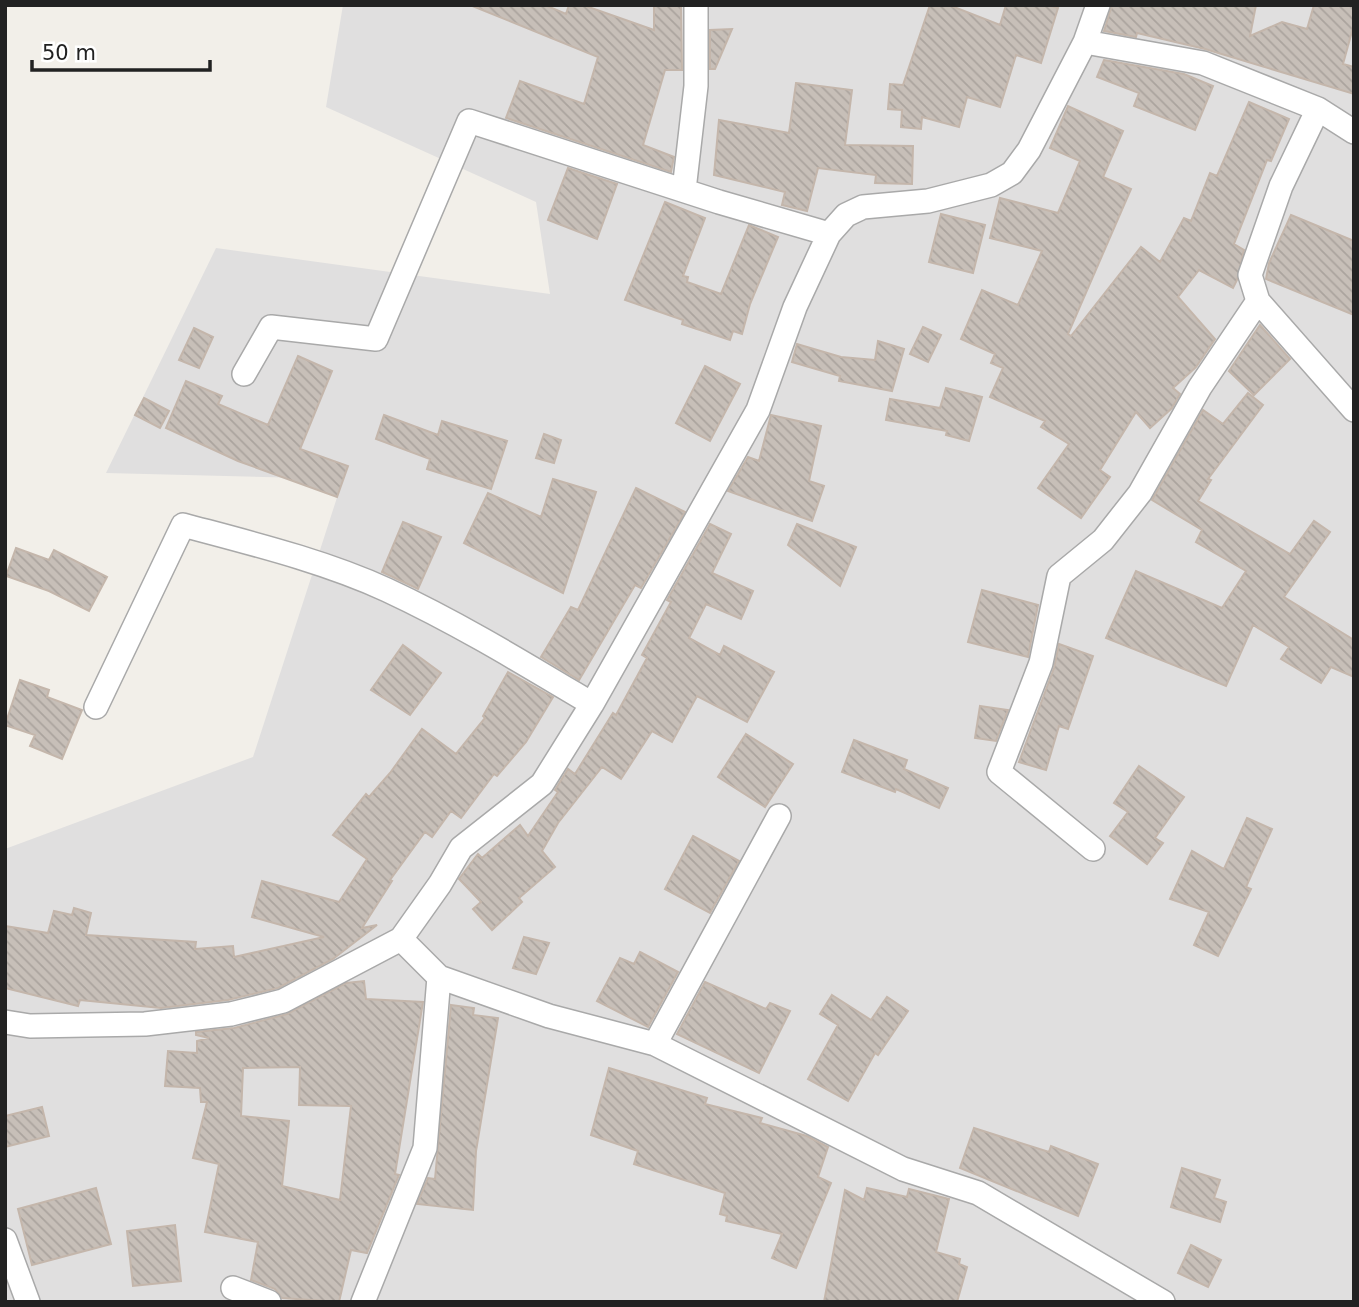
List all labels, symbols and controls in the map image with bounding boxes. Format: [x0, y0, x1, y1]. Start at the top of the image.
scale bar [32, 28, 210, 72]
text: 50 m [42, 41, 96, 65]

